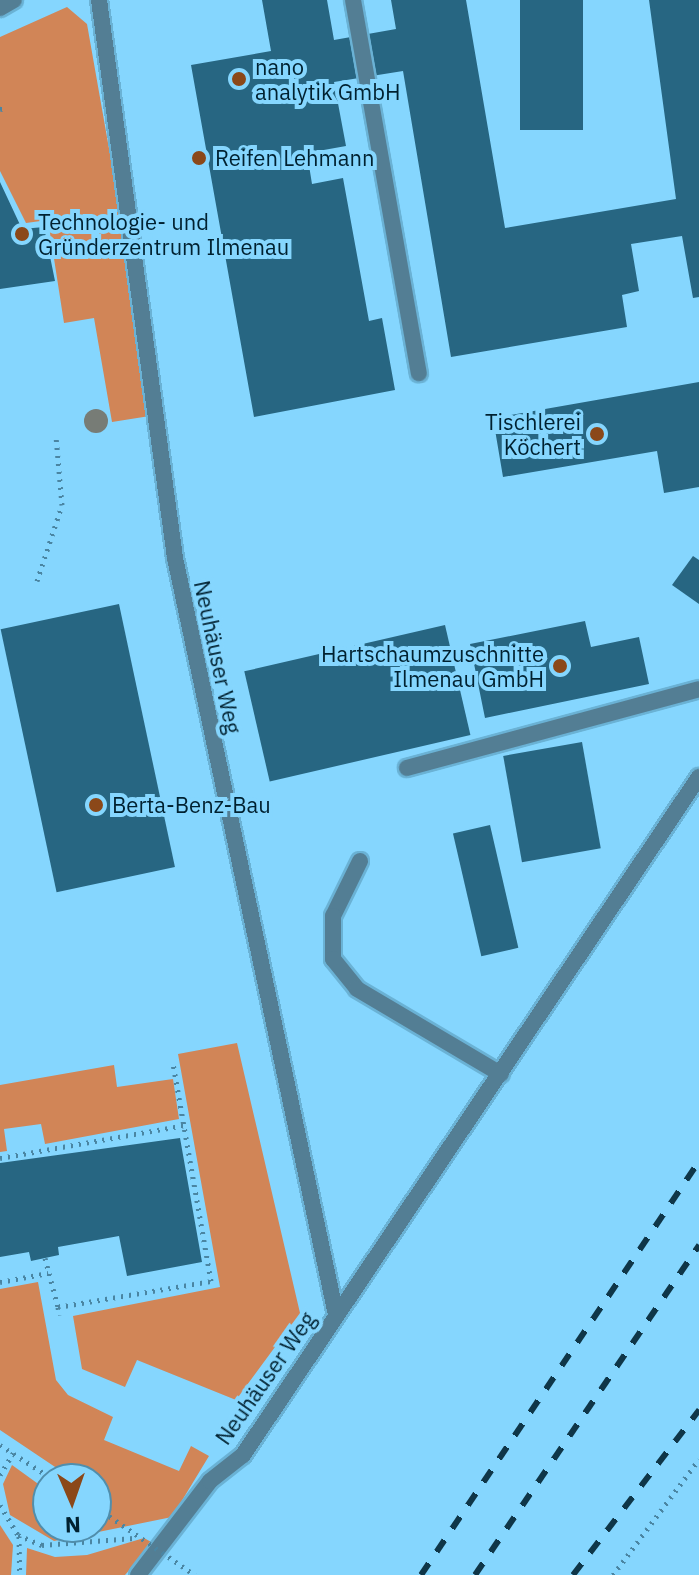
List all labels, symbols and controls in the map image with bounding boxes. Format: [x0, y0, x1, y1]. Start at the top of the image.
place label: nano analytik GmbH [255, 53, 401, 104]
marker: nano analytik GmbH [230, 70, 248, 88]
place label: Reifen Lehmann [215, 145, 374, 171]
marker: Reifen Lehmann [190, 149, 208, 167]
place label: Technologie- und Gründerzentrum Ilmenau [38, 208, 289, 260]
marker: Technologie- und Gründerzentrum Ilmenau [13, 225, 31, 243]
place label: Tischlerei Köchert [485, 408, 581, 460]
marker: Tischlerei Köchert [588, 425, 606, 443]
street label: Neuhäuser Weg [189, 578, 247, 736]
place label: Hartschaumzuschnitte Ilmenau GmbH [321, 640, 544, 692]
marker: Hartschaumzuschnitte Ilmenau GmbH [551, 657, 569, 675]
place label: Berta-Benz-Bau [112, 792, 271, 818]
marker: Berta-Benz-Bau [87, 796, 105, 814]
street label: Neuhäuser Weg [209, 1307, 321, 1449]
north arrow [32, 1463, 112, 1543]
text: N [64, 1511, 81, 1540]

